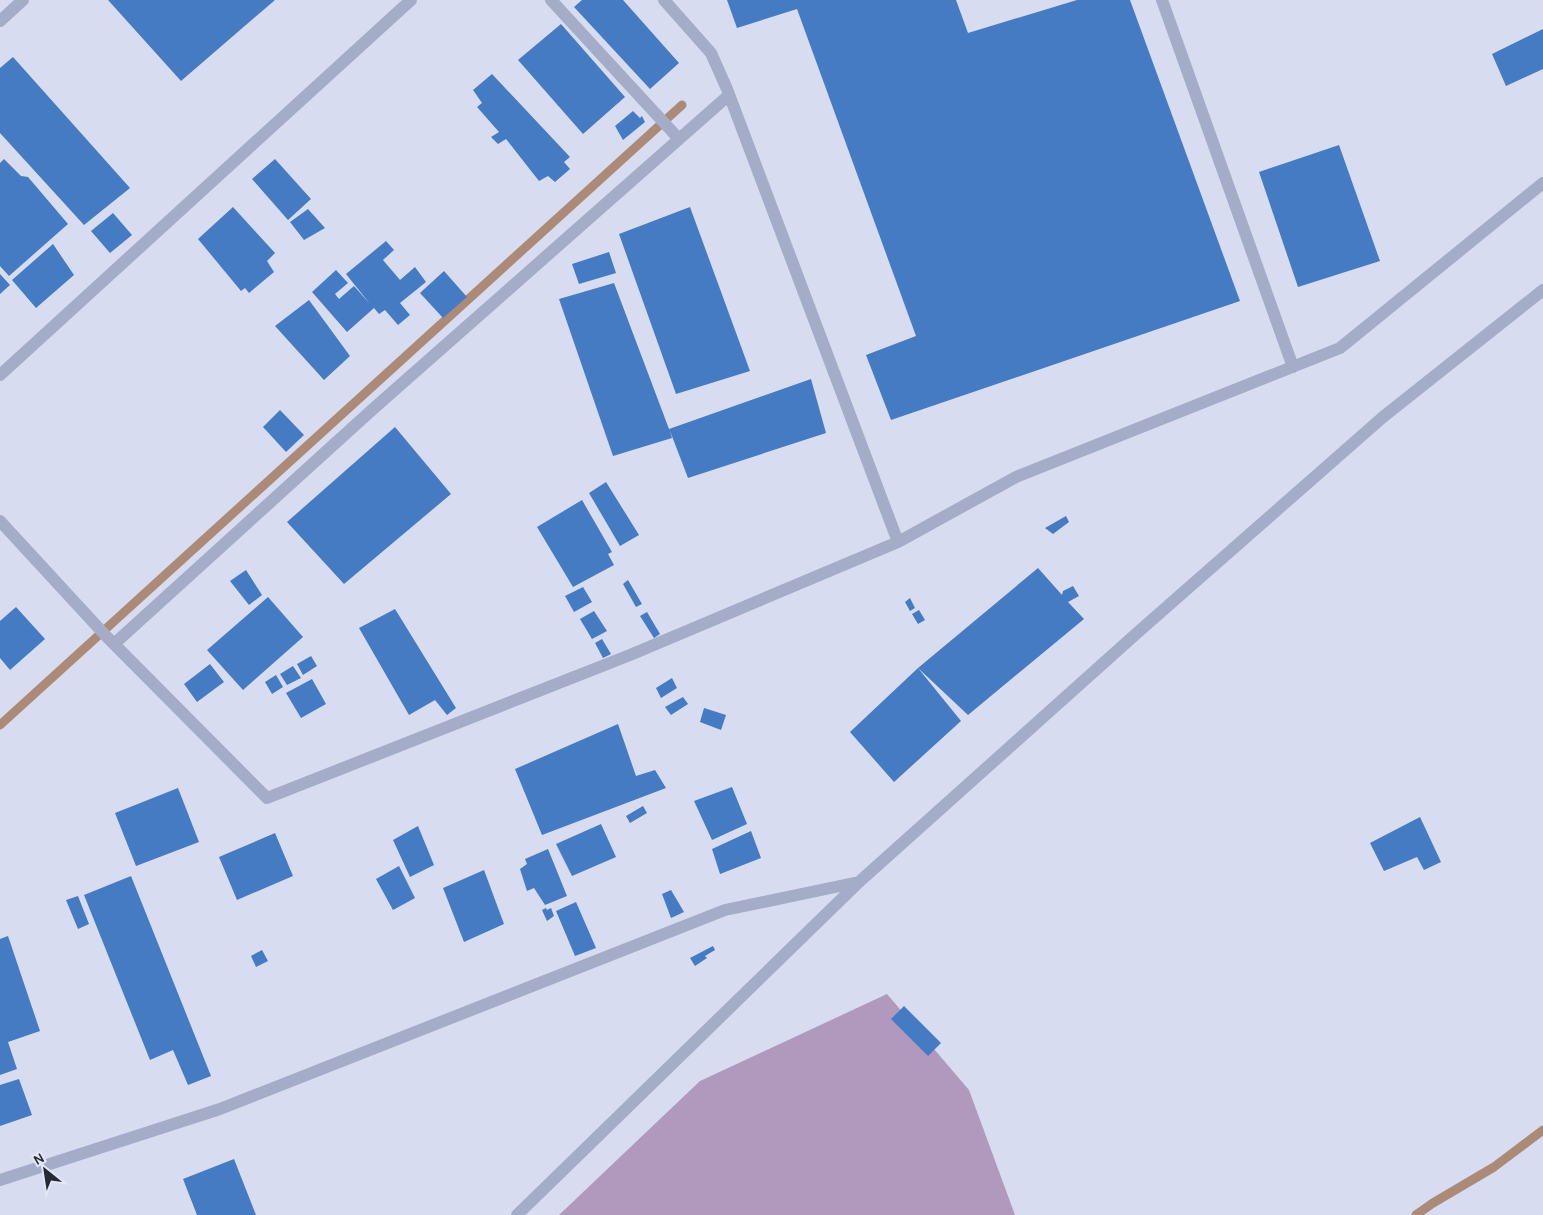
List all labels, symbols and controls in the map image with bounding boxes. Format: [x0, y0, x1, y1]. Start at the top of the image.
north arrow [20, 1145, 70, 1195]
text: N [30, 1149, 47, 1169]

